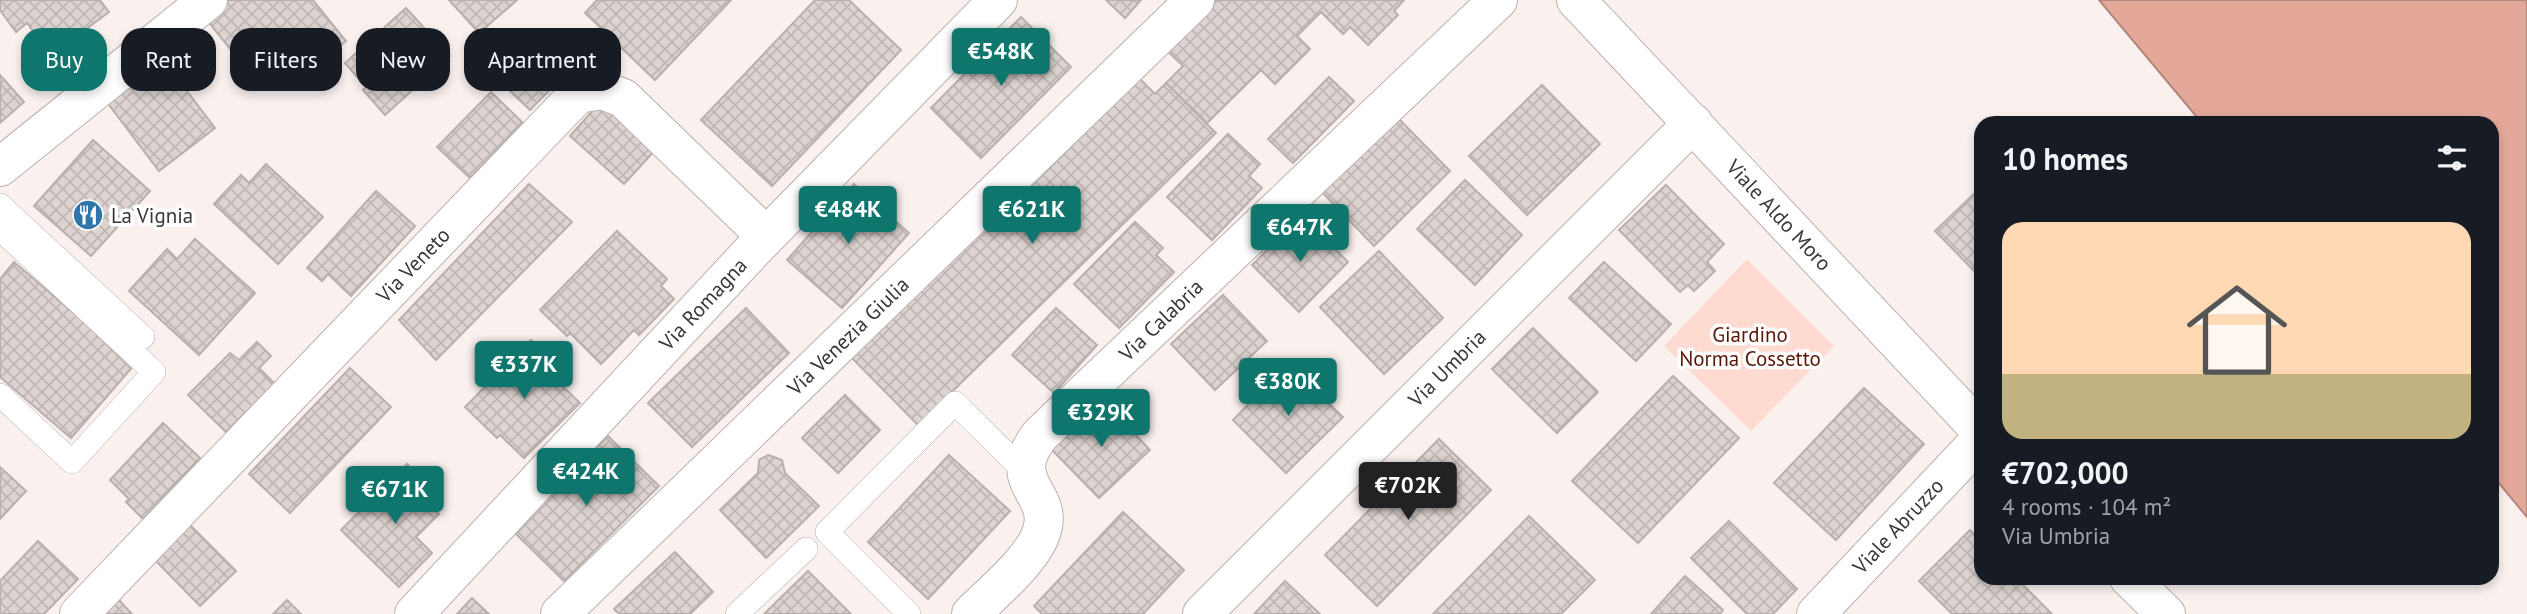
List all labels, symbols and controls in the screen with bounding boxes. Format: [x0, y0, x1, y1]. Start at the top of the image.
chip: Buy [21, 28, 107, 91]
chip: Rent [121, 28, 216, 91]
chip: Filters [230, 28, 342, 91]
chip: New [356, 28, 450, 91]
chip: Apartment [464, 28, 621, 91]
pin: €548K [952, 28, 1050, 88]
text: €548K [968, 36, 1034, 65]
text: 10 homes [2002, 139, 2128, 178]
icon: filters [2433, 139, 2471, 177]
street label: Viale Aldo Moro [1720, 153, 1837, 276]
pin: €484K [799, 187, 897, 246]
pin: €621K [983, 187, 1081, 246]
text: €484K [815, 194, 881, 223]
text: €621K [999, 194, 1065, 223]
restaurant icon: La Vignia [71, 198, 105, 232]
place label: La Vignia [111, 202, 193, 229]
pin: €647K [1251, 204, 1349, 264]
text: €647K [1267, 212, 1333, 241]
street label: Via Veneto [370, 222, 456, 309]
street label: Via Romagna [653, 252, 753, 357]
icon: home [2174, 267, 2300, 393]
street label: Via Venezia Giulia [781, 271, 915, 402]
street label: Via Calabria [1113, 273, 1209, 367]
park label: Giardino Norma Cossetto [1679, 321, 1821, 372]
street label: Via Umbria [1402, 324, 1491, 413]
pin: €337K [475, 342, 573, 401]
text: €337K [491, 349, 557, 378]
pin: €380K [1239, 358, 1337, 418]
text: €380K [1255, 366, 1321, 395]
pin: €329K [1052, 390, 1150, 449]
text: €329K [1068, 397, 1134, 426]
pin: €424K [537, 448, 635, 508]
text: €702,000 [2002, 453, 2129, 492]
text: €424K [553, 456, 619, 485]
pin: €702K [1359, 462, 1457, 522]
pin: €671K [346, 466, 444, 526]
text: €702K [1375, 470, 1441, 499]
street label: Viale Abruzzo [1846, 472, 1949, 580]
text: €671K [362, 474, 428, 503]
text: 4 rooms · 104 m² [2002, 492, 2171, 521]
text: Via Umbria [2002, 521, 2110, 550]

